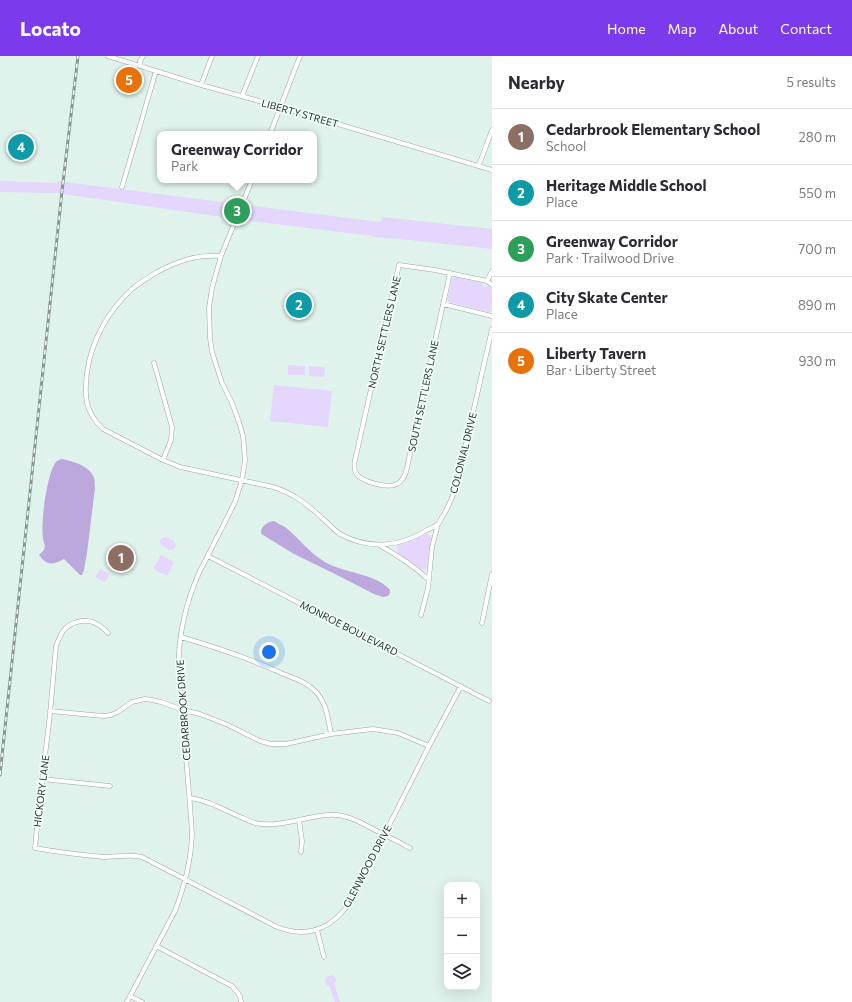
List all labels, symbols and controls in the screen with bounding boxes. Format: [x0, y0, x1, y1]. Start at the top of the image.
text: Locato [20, 17, 81, 40]
text: Home [607, 20, 646, 37]
text: Map [668, 20, 696, 37]
text: About [718, 20, 758, 37]
text: Contact [780, 20, 832, 37]
pin: 5 [116, 65, 142, 95]
text: Nearby [508, 72, 565, 93]
text: 5 results [786, 74, 836, 90]
street label: LIBERTY STREET [260, 96, 340, 130]
text: Cedarbrook Elementary School [546, 120, 760, 138]
text: 1 [518, 129, 524, 145]
text: 280 m [799, 129, 836, 145]
popup [157, 131, 317, 183]
pin: 4 [8, 132, 34, 162]
text: School [546, 138, 586, 154]
text: Greenway Corridor [171, 140, 303, 158]
text: Park [171, 158, 198, 174]
text: Heritage Middle School [546, 176, 707, 194]
text: 2 [517, 185, 525, 201]
text: 550 m [799, 185, 836, 201]
text: Place [546, 194, 578, 210]
pin: 3 [224, 196, 250, 226]
text: Greenway Corridor [546, 232, 678, 250]
text: 3 [517, 241, 525, 257]
text: 700 m [798, 241, 836, 257]
text: Park · Trailwood Drive [546, 250, 674, 266]
street label: NORTH SETTLERS LANE [365, 275, 403, 389]
text: City Skate Center [546, 288, 668, 306]
pin: 2 [286, 290, 312, 320]
text: 4 [517, 297, 525, 313]
text: 890 m [798, 297, 836, 313]
text: Place [546, 306, 578, 322]
street label: SOUTH SETTLERS LANE [405, 339, 441, 453]
text: Liberty Tavern [546, 344, 646, 362]
text: 5 [517, 353, 525, 369]
text: 930 m [798, 353, 836, 369]
text: Bar · Liberty Street [546, 362, 656, 378]
street label: COLONIAL DRIVE [447, 411, 479, 495]
pin: 1 [108, 543, 134, 573]
street label: MONROE BOULEVARD [298, 598, 400, 658]
your location [259, 642, 279, 662]
street label: CEDARBROOK DRIVE [173, 659, 193, 761]
street label: HICKORY LANE [31, 754, 51, 828]
street label: GLENWOOD DRIVE [340, 823, 394, 909]
map controls [444, 882, 480, 990]
button: + [444, 882, 480, 918]
button: − [444, 918, 480, 954]
button: layers [444, 954, 480, 990]

